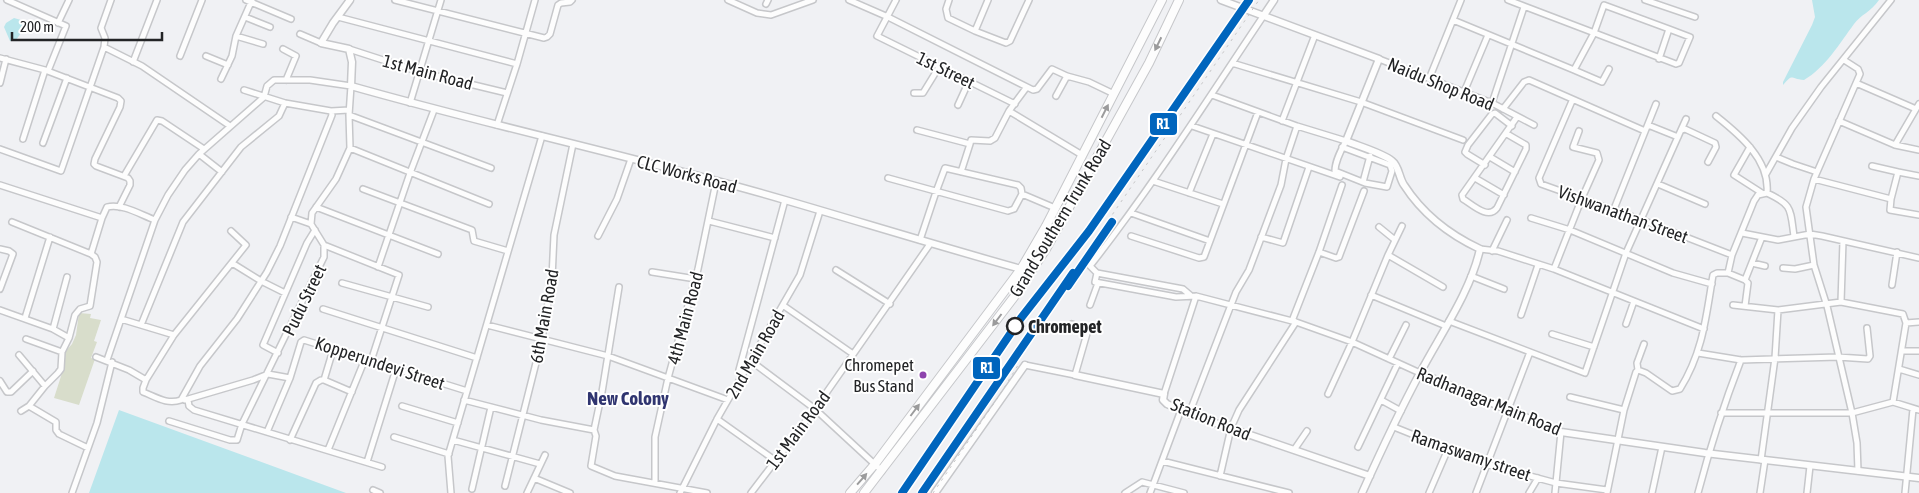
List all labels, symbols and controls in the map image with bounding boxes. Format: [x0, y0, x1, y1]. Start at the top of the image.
scale bar [12, 10, 162, 42]
text: 200 m [20, 18, 54, 35]
one-way arrow [1154, 37, 1162, 51]
street label: 1st Street [914, 47, 978, 93]
street label: 1st Main Road [381, 50, 475, 94]
street label: Naidu Shop Road [1385, 53, 1497, 115]
one-way arrow [1101, 104, 1109, 119]
line badge: R1 [1149, 112, 1178, 136]
text: R1 [1156, 116, 1170, 132]
street label: Grand Southern Trunk Road [1005, 135, 1115, 301]
street label: CLC Works Road [635, 151, 739, 197]
street label: Vishwanathan Street [1555, 181, 1691, 247]
street label: Pudu Street [278, 261, 330, 339]
street label: 6th Main Road [525, 267, 563, 365]
street label: 4th Main Road [663, 269, 707, 367]
street label: 2nd Main Road [721, 306, 789, 402]
one-way arrow [992, 313, 1002, 327]
place label: Chromepet [1028, 316, 1102, 337]
marker: Chromepet [1006, 317, 1024, 335]
street label: Kopperundevi Street [313, 332, 447, 394]
place label: Chromepet Bus Stand [844, 355, 914, 396]
line badge: R1 [972, 356, 1001, 380]
text: R1 [980, 360, 994, 376]
street label: Radhanagar Main Road [1414, 362, 1564, 440]
marker: Chromepet Bus Stand [918, 370, 928, 380]
district label: New Colony [587, 387, 669, 409]
street label: 1st Main Road [762, 387, 834, 473]
street label: Station Road [1168, 393, 1254, 445]
one-way arrow [910, 404, 921, 417]
street label: Ramaswamy street [1408, 425, 1534, 485]
one-way arrow [857, 472, 868, 485]

